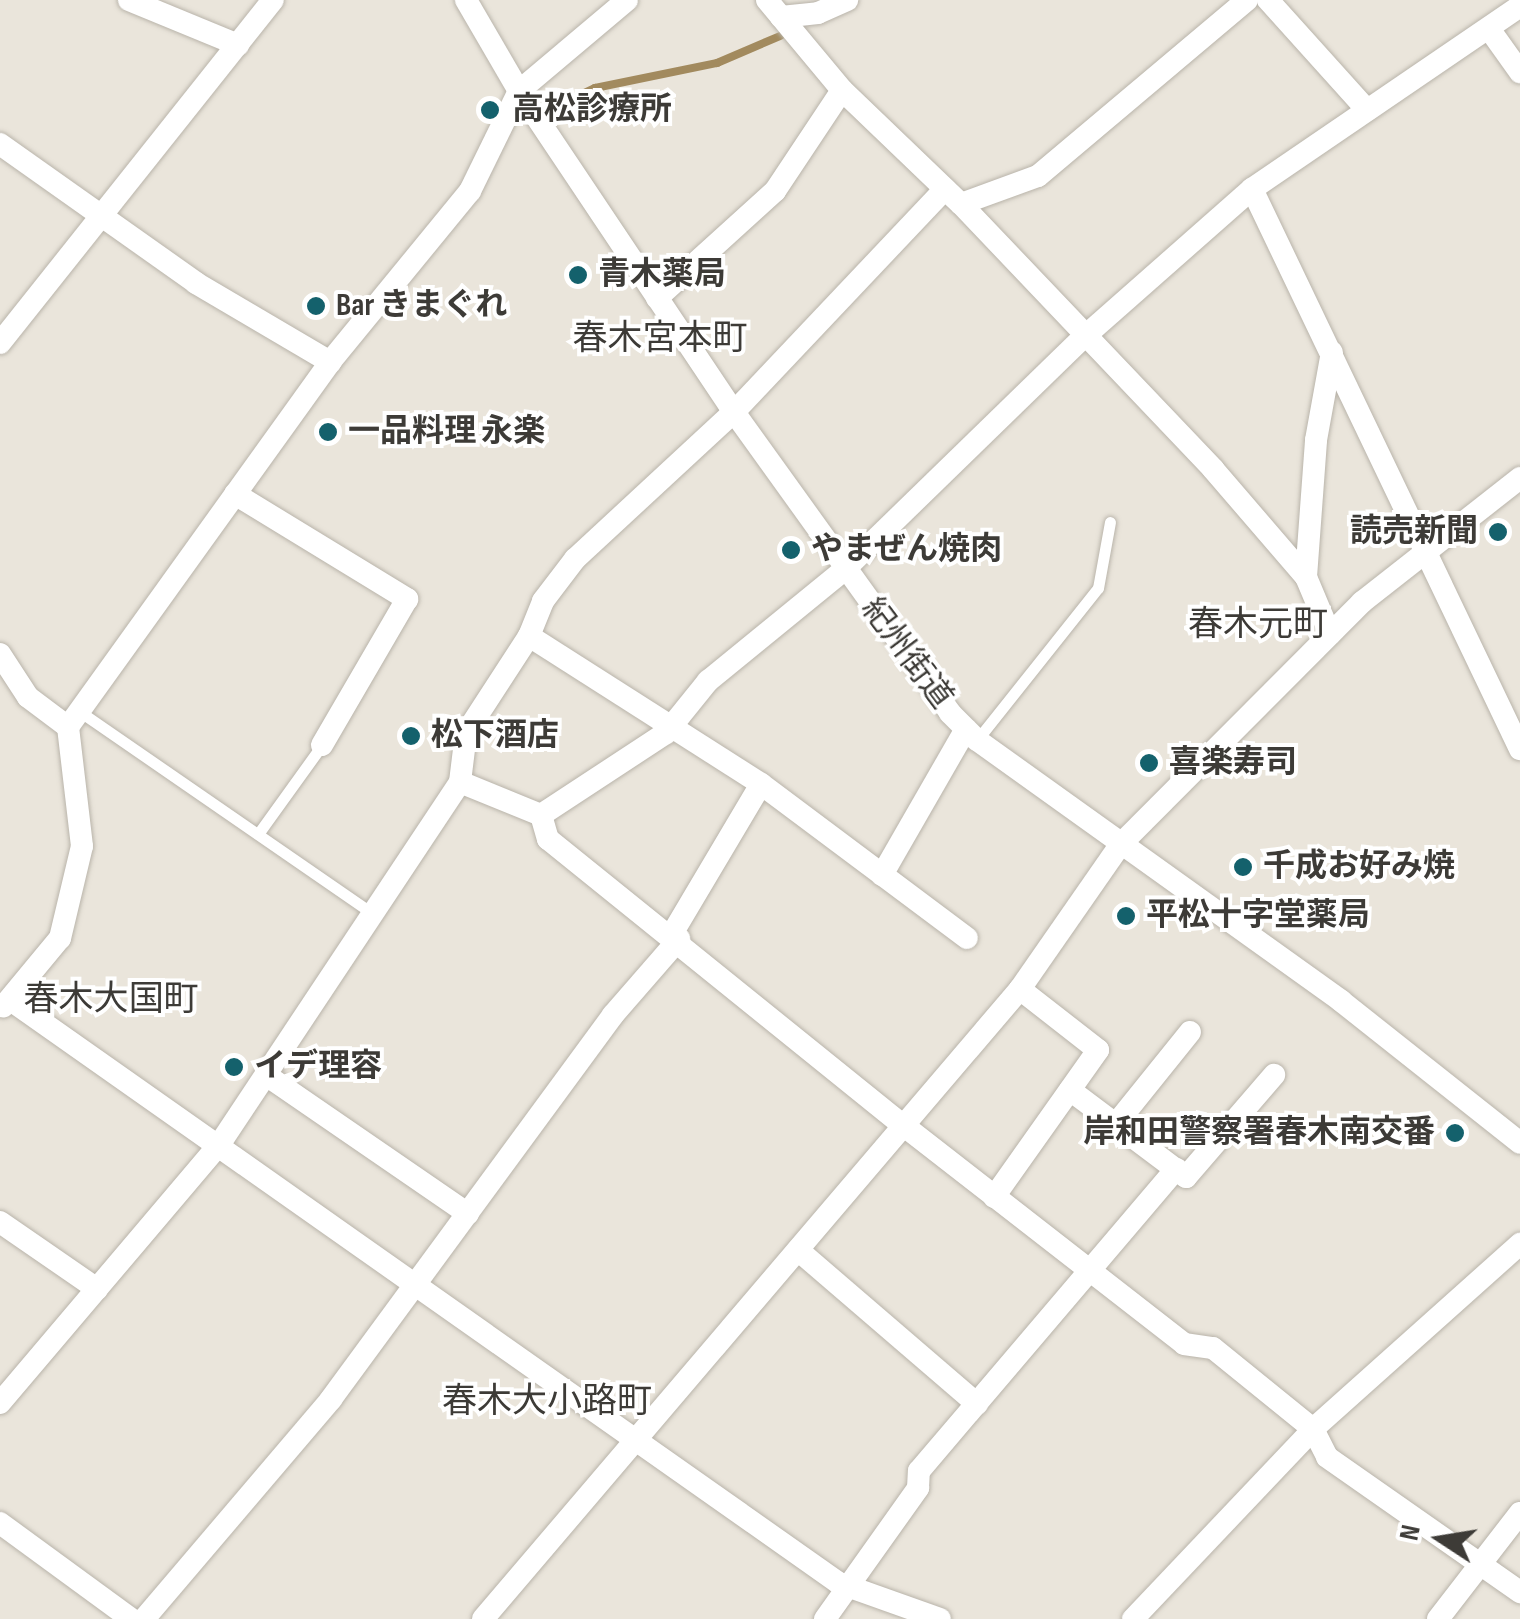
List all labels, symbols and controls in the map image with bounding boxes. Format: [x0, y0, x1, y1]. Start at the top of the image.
place label: 高松診療所 [512, 91, 672, 129]
marker: 高松診療所 [477, 97, 503, 123]
place label: 青木薬局 [598, 256, 726, 294]
marker: 青木薬局 [567, 264, 589, 286]
place label: Bar きまぐれ [336, 287, 507, 325]
marker: Bar きまぐれ [305, 295, 327, 317]
district label: 春木宮本町 [573, 318, 747, 360]
place label: 一品料理 永楽 [348, 413, 545, 451]
marker: 一品料理 永楽 [317, 421, 339, 443]
place label: 読売新聞 [1350, 513, 1478, 551]
marker: 読売新聞 [1487, 521, 1509, 543]
place label: やまぜん焼肉 [811, 531, 1003, 569]
marker: やまぜん焼肉 [780, 539, 802, 561]
street label: 紀州街道 [852, 591, 960, 717]
district label: 春木元町 [1188, 604, 1328, 646]
place label: 松下酒店 [431, 717, 559, 755]
marker: 松下酒店 [400, 725, 422, 747]
place label: 喜楽寿司 [1169, 744, 1297, 782]
marker: 喜楽寿司 [1138, 752, 1160, 774]
place label: 千成お好み焼 [1263, 848, 1455, 886]
marker: 千成お好み焼 [1232, 856, 1254, 878]
place label: 平松十字堂薬局 [1146, 897, 1370, 935]
marker: 平松十字堂薬局 [1115, 905, 1137, 927]
district label: 春木大国町 [24, 979, 198, 1021]
place label: イデ理容 [254, 1048, 382, 1086]
marker: イデ理容 [223, 1056, 245, 1078]
place label: 岸和田警察署春木南交番 [1083, 1114, 1435, 1152]
marker: 岸和田警察署春木南交番 [1444, 1122, 1466, 1144]
district label: 春木大小路町 [442, 1381, 652, 1423]
north arrow [1390, 1489, 1490, 1589]
text: N [1392, 1522, 1428, 1543]

